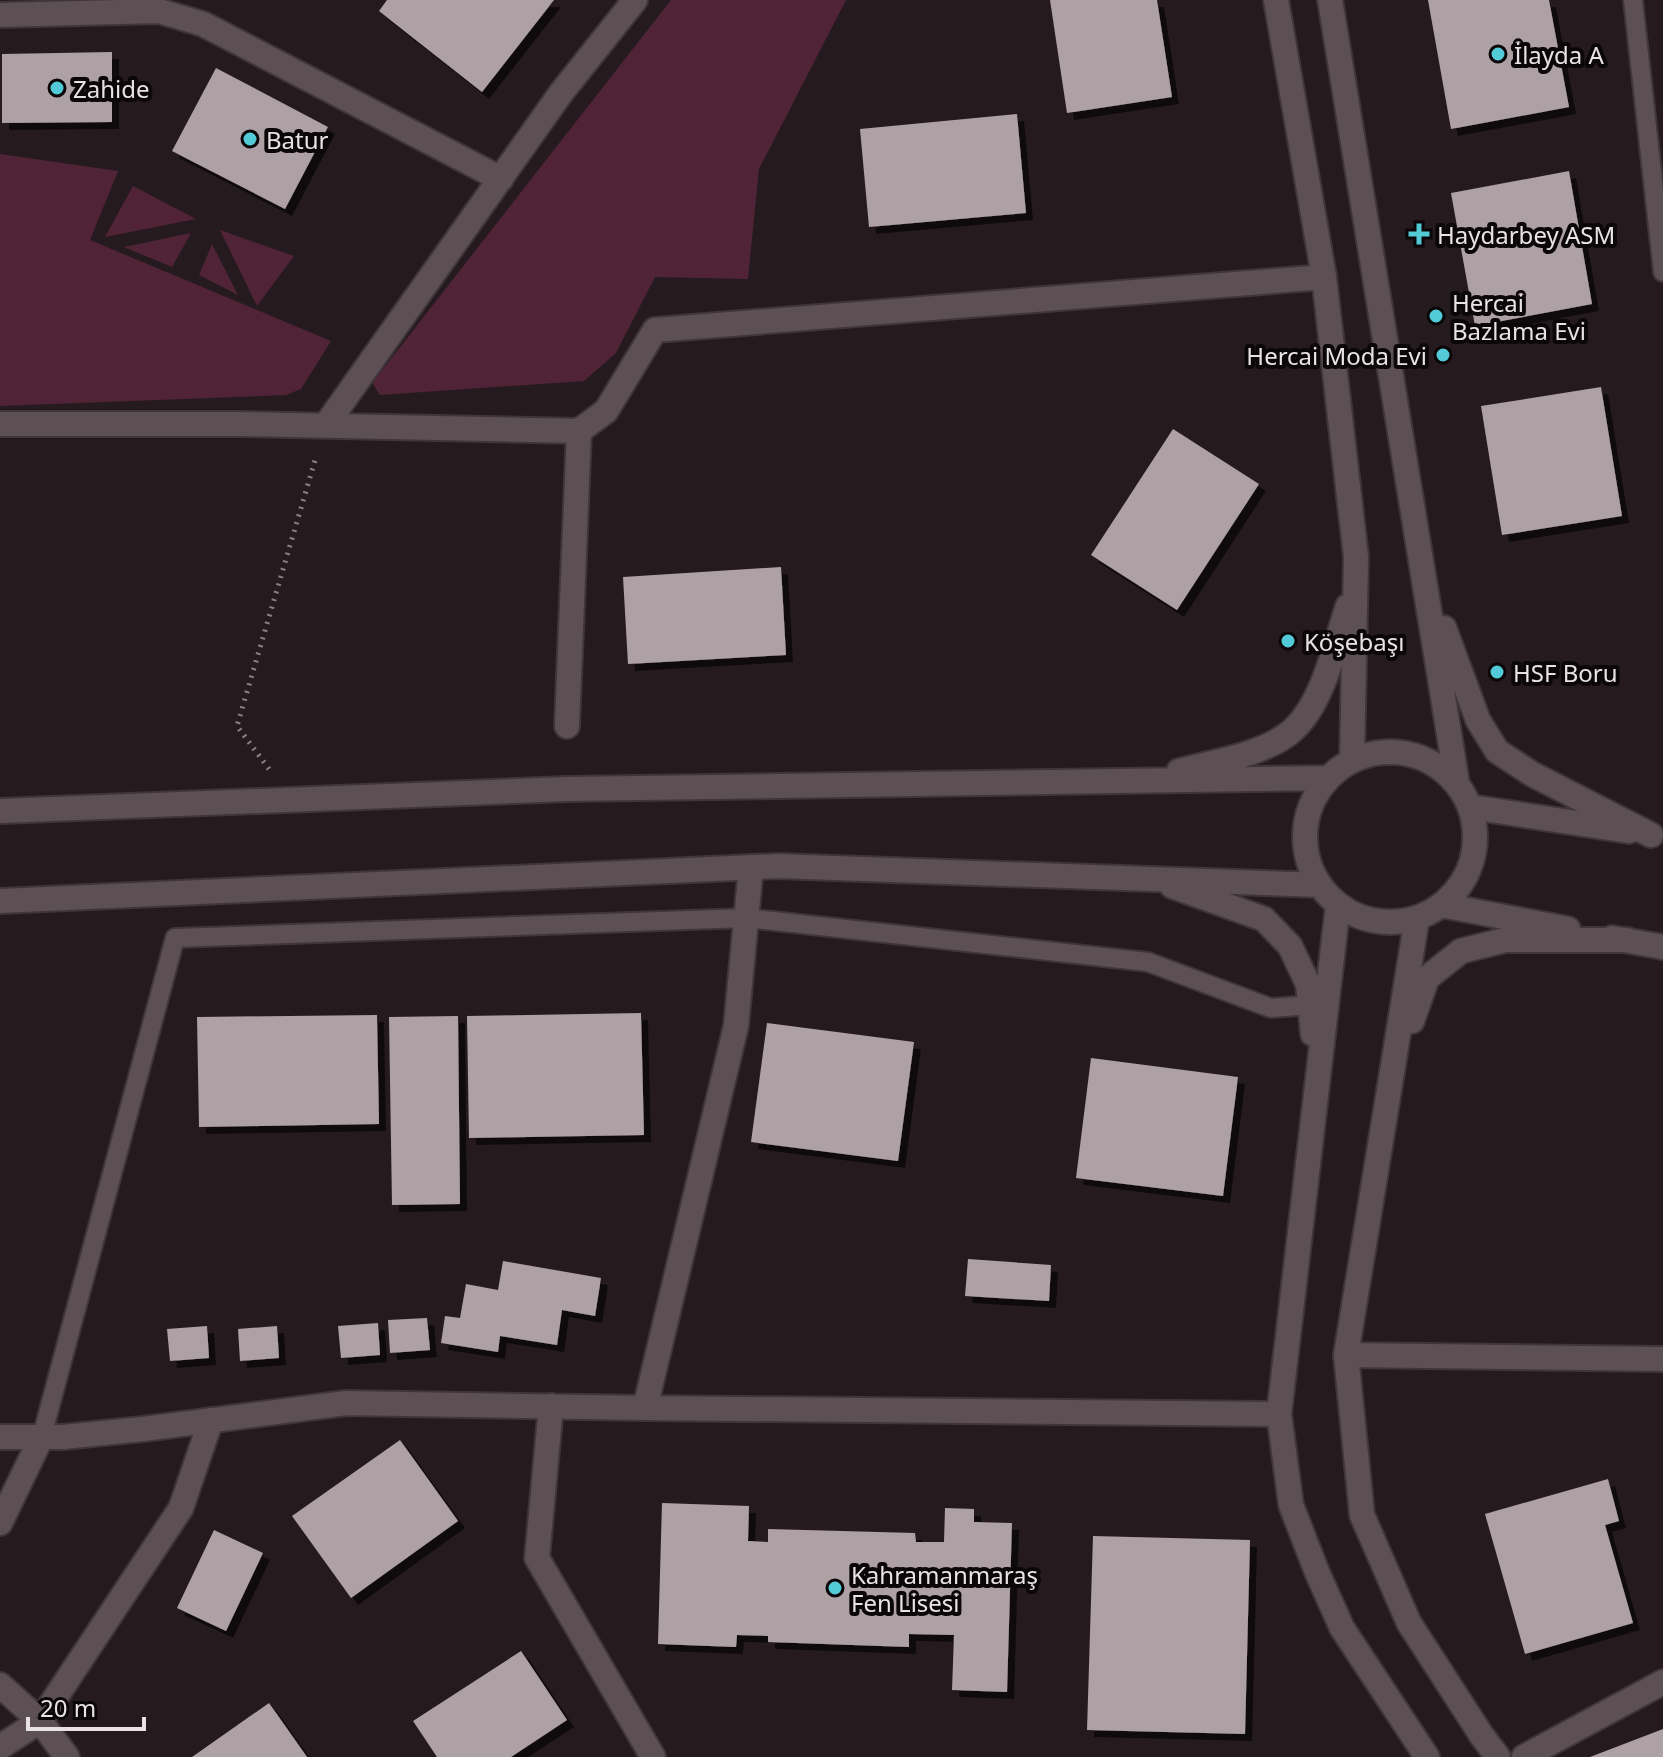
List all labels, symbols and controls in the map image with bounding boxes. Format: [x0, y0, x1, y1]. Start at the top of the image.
place label: İlayda A [1514, 38, 1604, 71]
marker: İlayda A [1489, 45, 1507, 63]
place label: Zahide [73, 72, 150, 105]
marker: Zahide [48, 79, 66, 97]
place label: Batur [266, 123, 329, 156]
marker: Batur [241, 130, 259, 148]
place label: Haydarbey ASM [1437, 218, 1615, 251]
marker: Haydarbey ASM [1408, 223, 1430, 245]
place label: Hercai Bazlama Evi [1452, 286, 1586, 347]
marker: Hercai Bazlama Evi [1427, 307, 1445, 325]
place label: Hercai Moda Evi [1246, 339, 1427, 372]
marker: Hercai Moda Evi [1434, 346, 1452, 364]
place label: Köşebaşı [1304, 625, 1404, 658]
marker: Köşebaşı [1279, 632, 1297, 650]
place label: HSF Boru [1513, 656, 1618, 689]
marker: HSF Boru [1488, 663, 1506, 681]
place label: Kahramanmaraş Fen Lisesi [851, 1558, 1038, 1619]
marker: Kahramanmaraş Fen Lisesi [826, 1579, 844, 1597]
scale bar [28, 1681, 144, 1731]
text: 20 m [40, 1691, 96, 1724]

